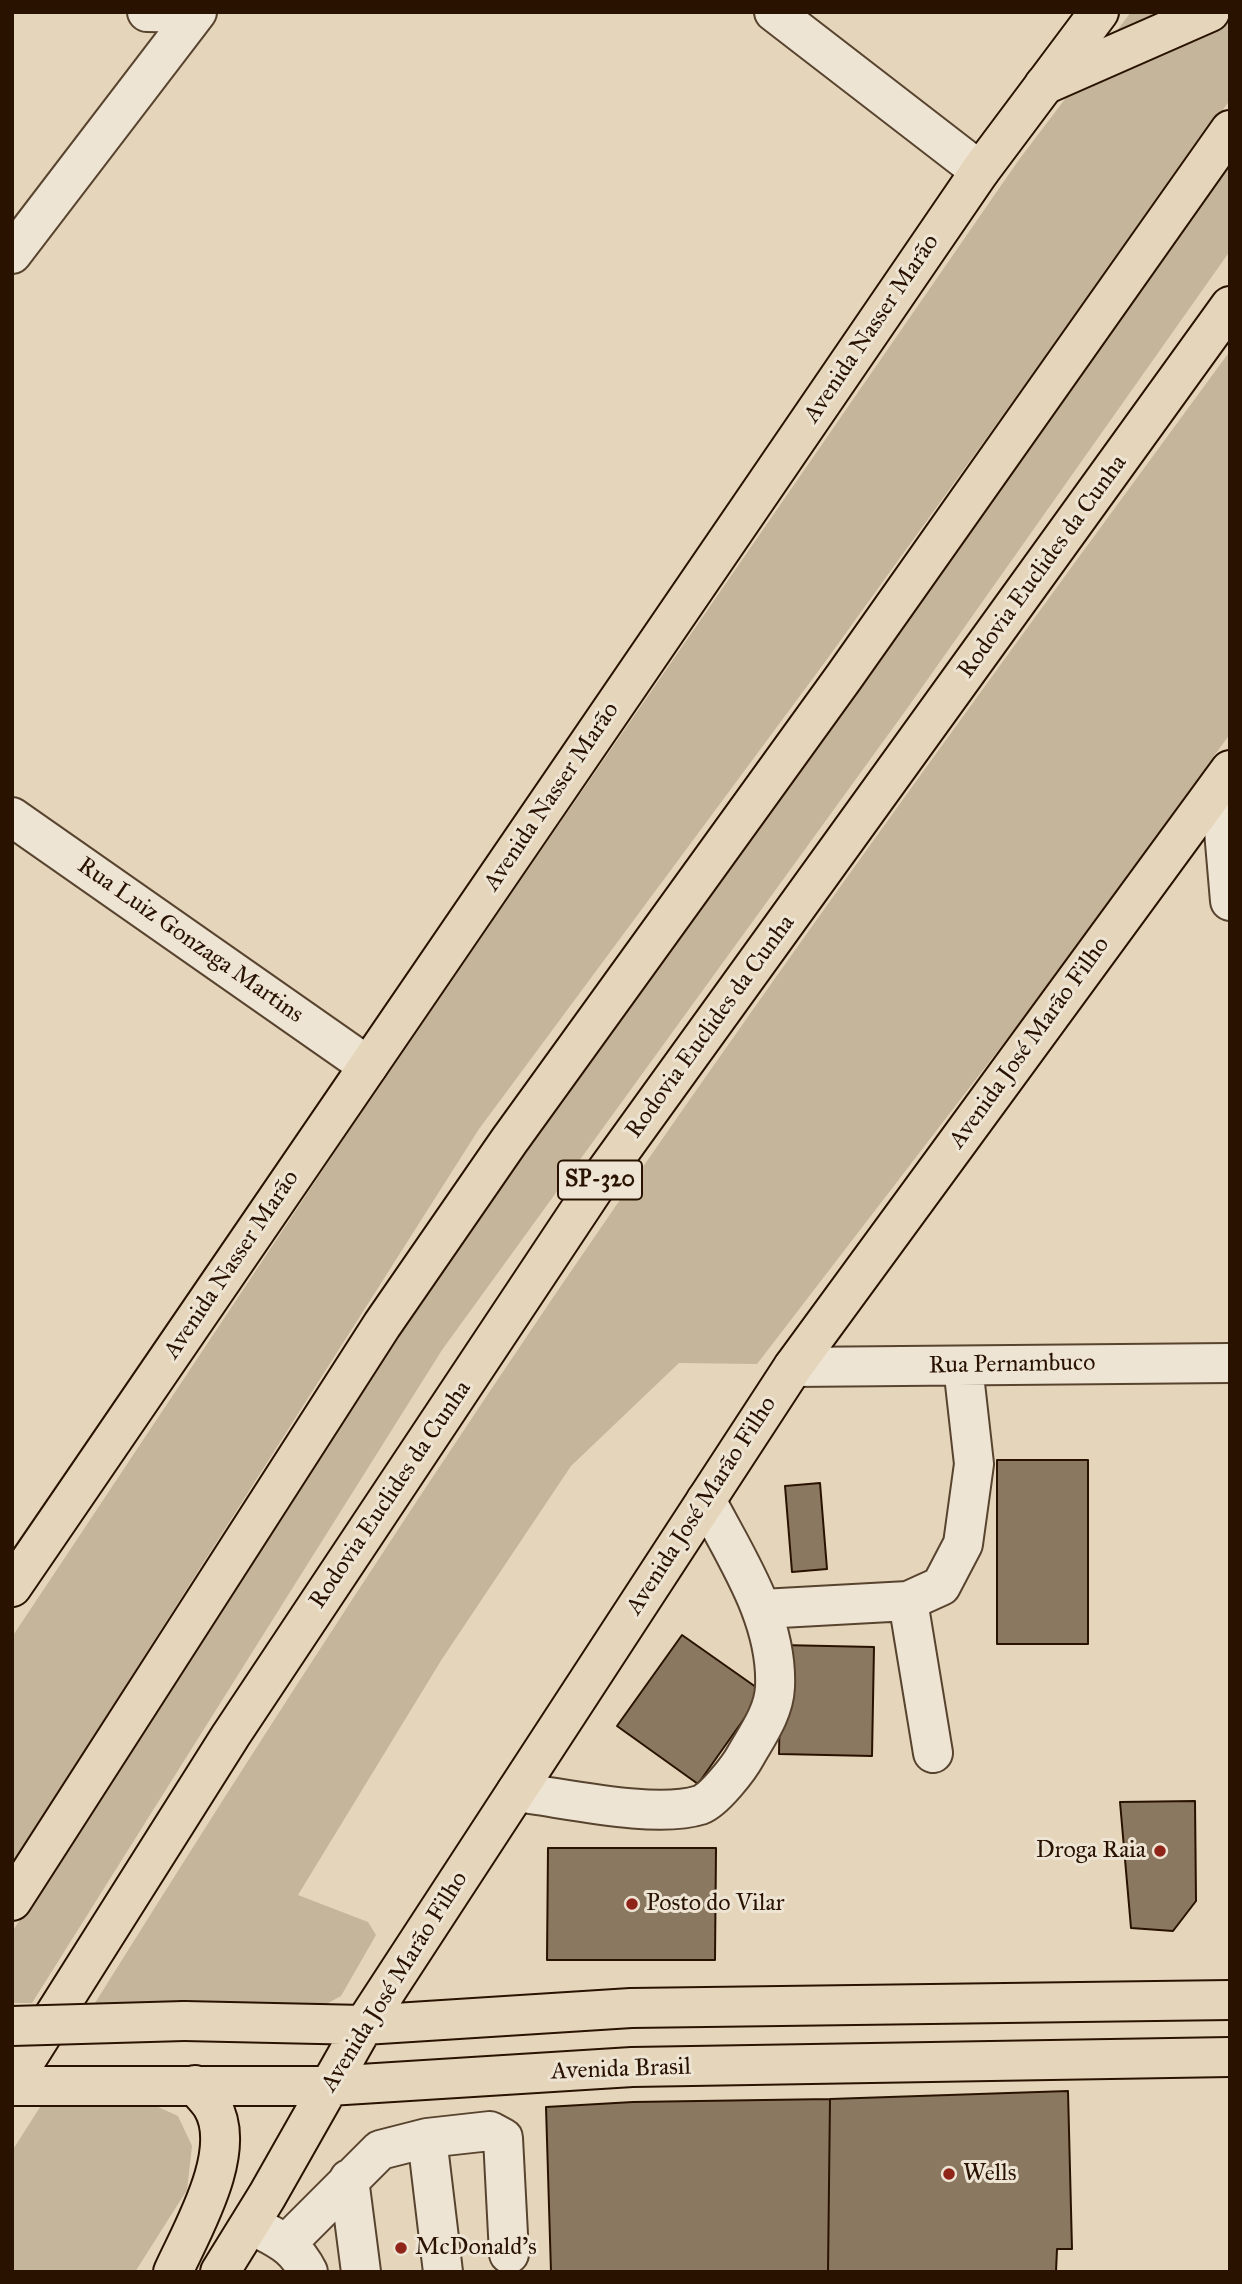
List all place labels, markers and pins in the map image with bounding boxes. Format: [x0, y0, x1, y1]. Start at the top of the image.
place label: Droga Raia [1036, 1837, 1146, 1865]
marker: Droga Raia [1152, 1843, 1168, 1859]
place label: Posto do Vilar [646, 1890, 785, 1918]
marker: Posto do Vilar [624, 1896, 640, 1912]
place label: Wells [963, 2160, 1017, 2188]
marker: Wells [941, 2166, 957, 2182]
place label: McDonald's [415, 2234, 537, 2262]
marker: McDonald's [393, 2240, 409, 2256]

